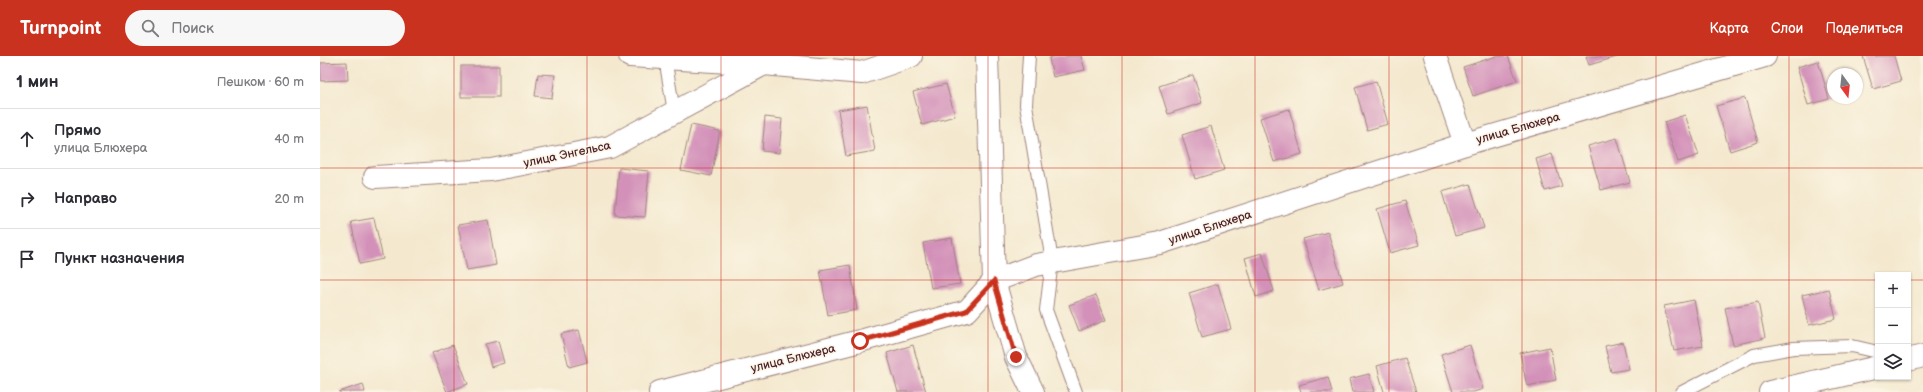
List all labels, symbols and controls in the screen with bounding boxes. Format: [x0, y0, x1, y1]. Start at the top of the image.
search box [125, 10, 405, 46]
text: Turnpoint [20, 17, 101, 40]
icon: search [139, 17, 161, 39]
text: Поиск [171, 19, 214, 38]
text: Карта [1709, 20, 1749, 37]
text: Слои [1771, 20, 1803, 37]
text: Поделиться [1825, 20, 1903, 37]
north arrow [1827, 68, 1863, 104]
text: 1 мин [16, 72, 58, 92]
text: Пешком · 60 m [217, 74, 304, 90]
street label: улица Блюхера [1475, 109, 1562, 148]
text: Прямо [54, 121, 101, 140]
icon: ahead [16, 128, 38, 150]
text: 40 m [274, 131, 304, 147]
street label: улица Энгельса [522, 138, 612, 171]
text: улица Блюхера [54, 140, 148, 156]
icon: right [16, 188, 38, 210]
text: Направо [54, 189, 117, 208]
text: 20 m [274, 191, 304, 207]
street label: улица Блюхера [1167, 207, 1254, 248]
icon: arrive [16, 248, 38, 270]
text: Пункт назначения [54, 249, 185, 268]
map controls [1875, 272, 1911, 380]
button: + [1875, 272, 1911, 308]
button: − [1875, 308, 1911, 344]
route start [851, 332, 869, 350]
street label: улица Блюхера [749, 341, 837, 376]
button: layers [1875, 344, 1911, 380]
route end [1007, 348, 1025, 366]

